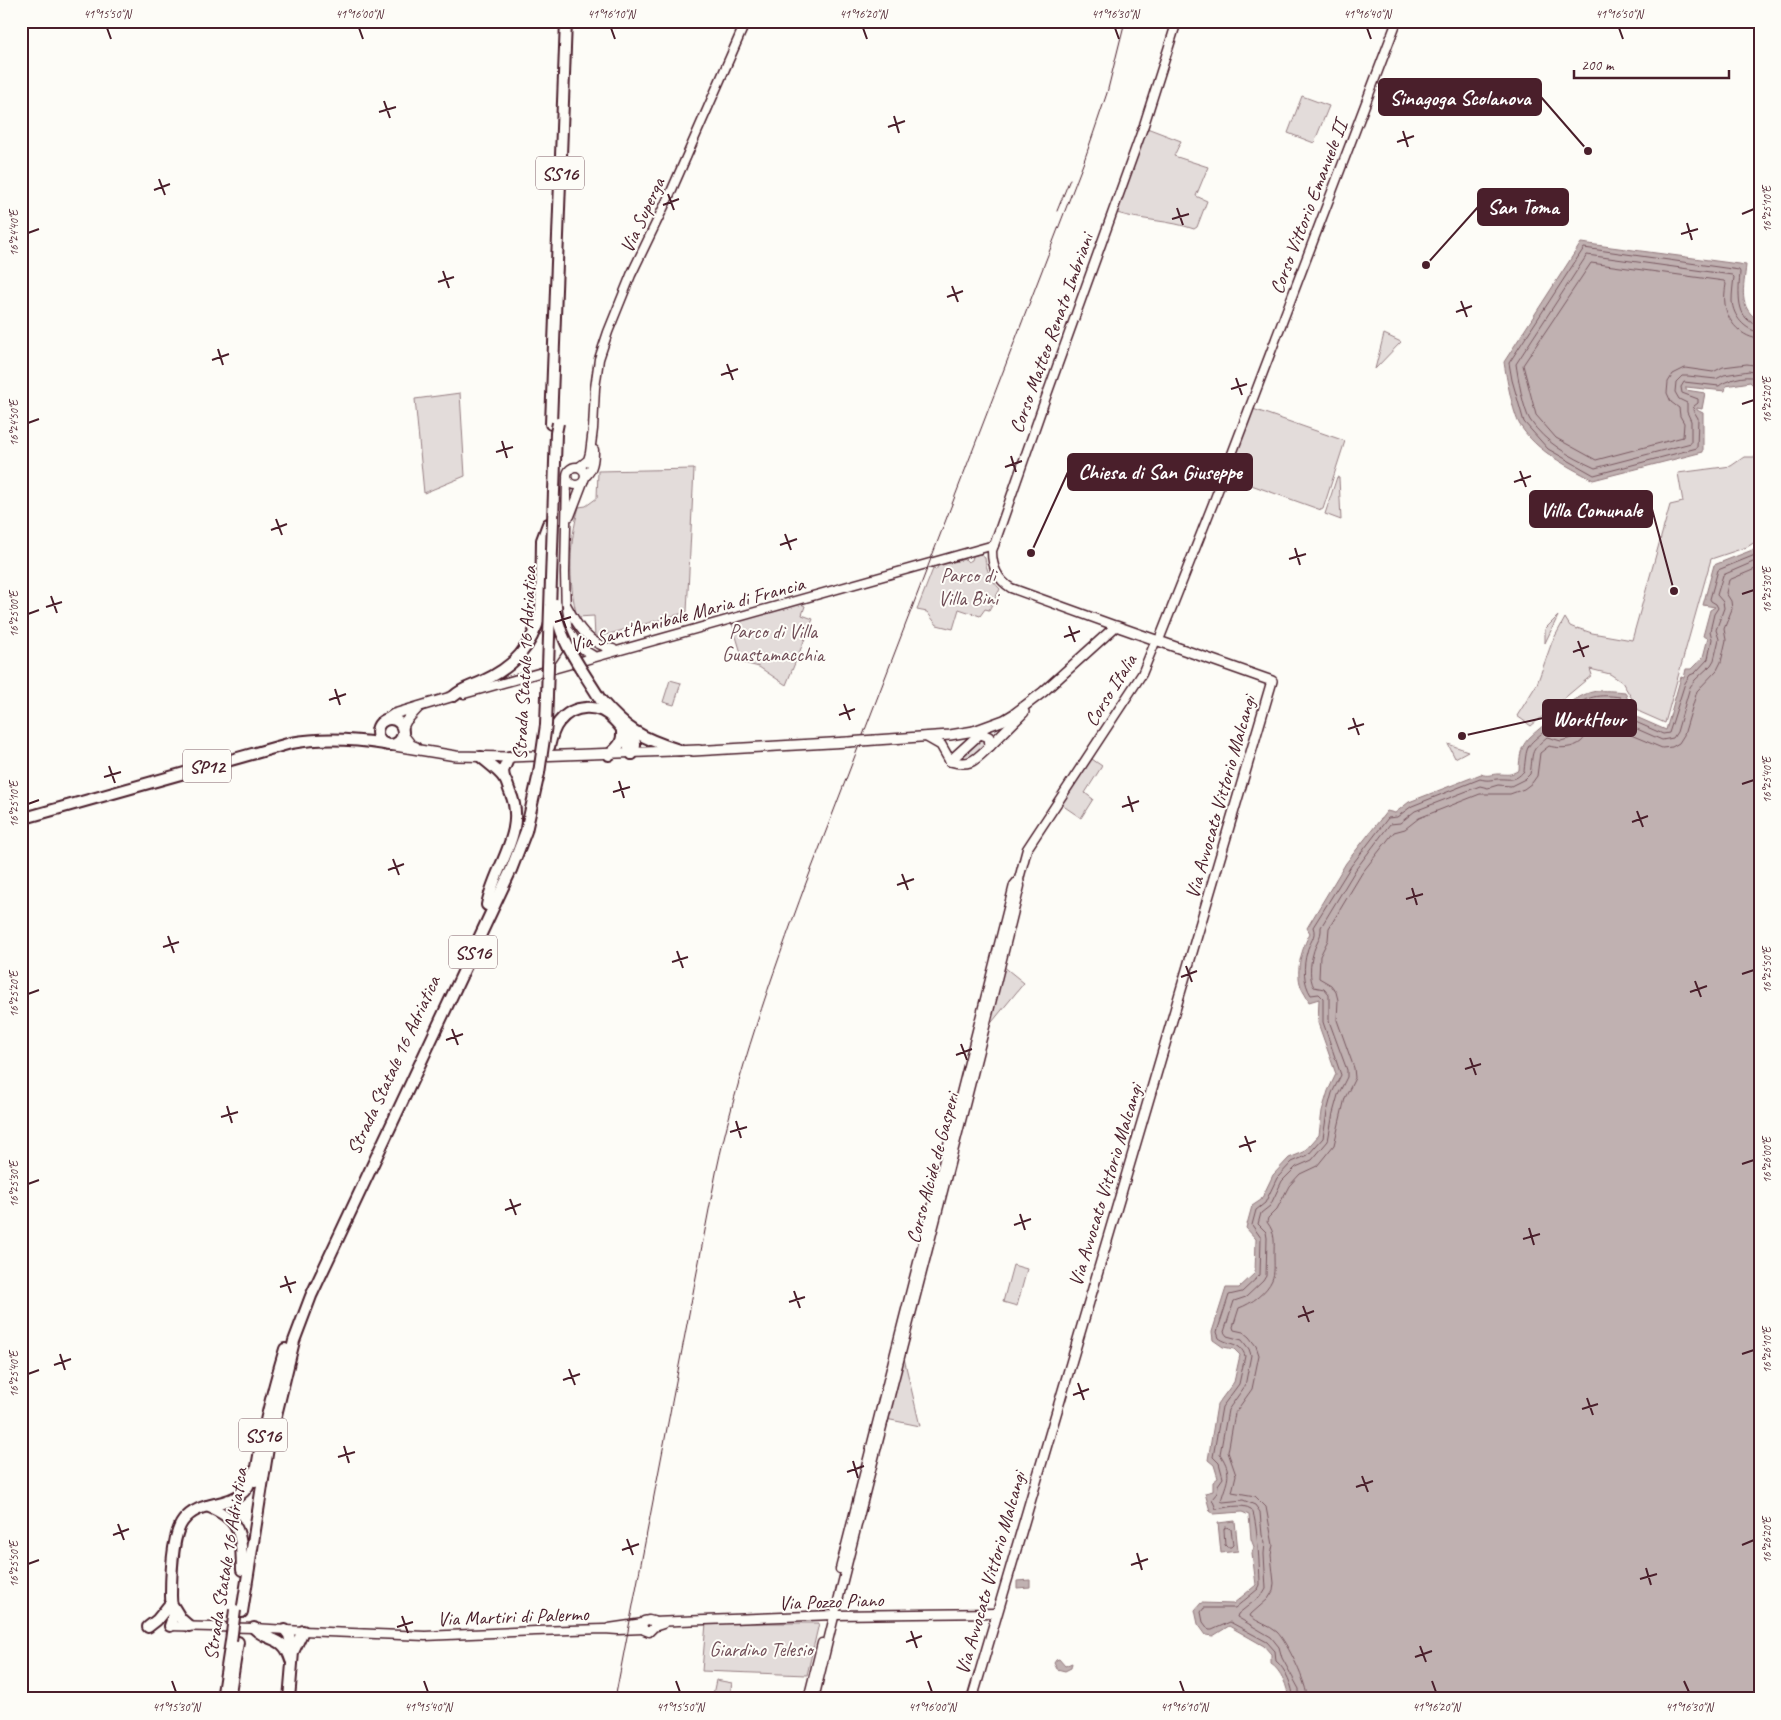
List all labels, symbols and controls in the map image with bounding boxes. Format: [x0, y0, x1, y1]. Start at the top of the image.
text: 41°15'50"N [83, 6, 132, 22]
text: 41°16'00"N [335, 6, 384, 22]
text: 41°16'10"N [587, 6, 636, 22]
text: 41°16'20"N [839, 6, 888, 22]
text: 41°16'30"N [1091, 6, 1140, 22]
text: 41°16'40"N [1343, 6, 1392, 22]
text: 41°16'50"N [1595, 6, 1644, 22]
scale bar [1574, 48, 1728, 80]
text: 200 m [1581, 56, 1615, 75]
callout: Sinagoga Scolanova [1379, 79, 1541, 115]
text: Sinagoga Scolanova [1389, 85, 1532, 111]
street label: Corso Vittorio Emanuele II [1264, 113, 1354, 297]
road number: SS16 [536, 156, 584, 190]
street label: Via Superga [614, 172, 672, 257]
text: 16°25'10"E [1759, 184, 1775, 232]
callout: San Toma [1478, 189, 1568, 225]
text: San Toma [1487, 194, 1561, 220]
text: 16°24'40"E [6, 208, 22, 256]
street label: Corso Matteo Renato Imbriani [1004, 228, 1100, 436]
text: 16°25'20"E [1759, 375, 1775, 423]
text: 16°24'50"E [6, 398, 22, 446]
callout: Chiesa di San Giuseppe [1068, 454, 1252, 490]
text: Chiesa di San Giuseppe [1078, 459, 1244, 485]
callout: Villa Comunale [1530, 491, 1652, 527]
text: Villa Comunale [1540, 497, 1644, 523]
park label: Parco di Villa Bini [938, 563, 1000, 611]
street label: Strada Statale 16 Adriatica [507, 564, 542, 761]
text: 16°25'30"E [1759, 565, 1775, 613]
street label: Via Sant'Annibale Maria di Francia [567, 571, 808, 658]
text: 16°25'00"E [6, 589, 22, 637]
park label: Parco di Villa Guastamacchia [722, 619, 826, 667]
street label: Corso Italia [1079, 648, 1143, 731]
street label: Via Avvocato Vittorio Malcangi [1180, 691, 1262, 901]
callout: WorkHour [1543, 700, 1636, 736]
text: WorkHour [1552, 706, 1628, 732]
road number: SP12 [183, 749, 231, 782]
text: 16°25'40"E [1759, 755, 1775, 803]
text: 16°25'10"E [6, 779, 22, 827]
road number: SS16 [449, 936, 497, 969]
text: 16°25'50"E [1759, 945, 1775, 993]
text: 16°25'20"E [6, 969, 22, 1017]
street label: Strada Statale 16 Adriatica [341, 971, 446, 1159]
street label: Via Avvocato Vittorio Malcangi [1063, 1079, 1149, 1289]
street label: Corso Alcide de Gasperi [900, 1088, 965, 1246]
text: 16°26'00"E [1759, 1135, 1775, 1183]
text: 16°25'30"E [6, 1159, 22, 1207]
text: 16°26'10"E [1759, 1325, 1775, 1373]
text: 16°25'40"E [6, 1349, 22, 1397]
road number: SS16 [239, 1418, 287, 1452]
street label: Strada Statale 16 Adriatica [198, 1465, 253, 1662]
street label: Via Avvocato Vittorio Malcangi [950, 1467, 1032, 1677]
text: 16°26'20"E [1759, 1515, 1775, 1563]
text: 16°25'50"E [6, 1539, 22, 1587]
street label: Via Pozzo Piano [778, 1587, 885, 1616]
street label: Via Martiri di Palermo [437, 1601, 590, 1632]
park label: Giardino Telesio [709, 1637, 815, 1662]
text: 41°15'30"N [152, 1699, 201, 1715]
text: 41°15'40"N [404, 1699, 453, 1715]
text: 41°15'50"N [656, 1699, 705, 1715]
text: 41°16'00"N [908, 1699, 957, 1715]
text: 41°16'10"N [1160, 1699, 1209, 1715]
text: 41°16'20"N [1412, 1699, 1461, 1715]
text: 41°16'30"N [1665, 1699, 1714, 1715]

